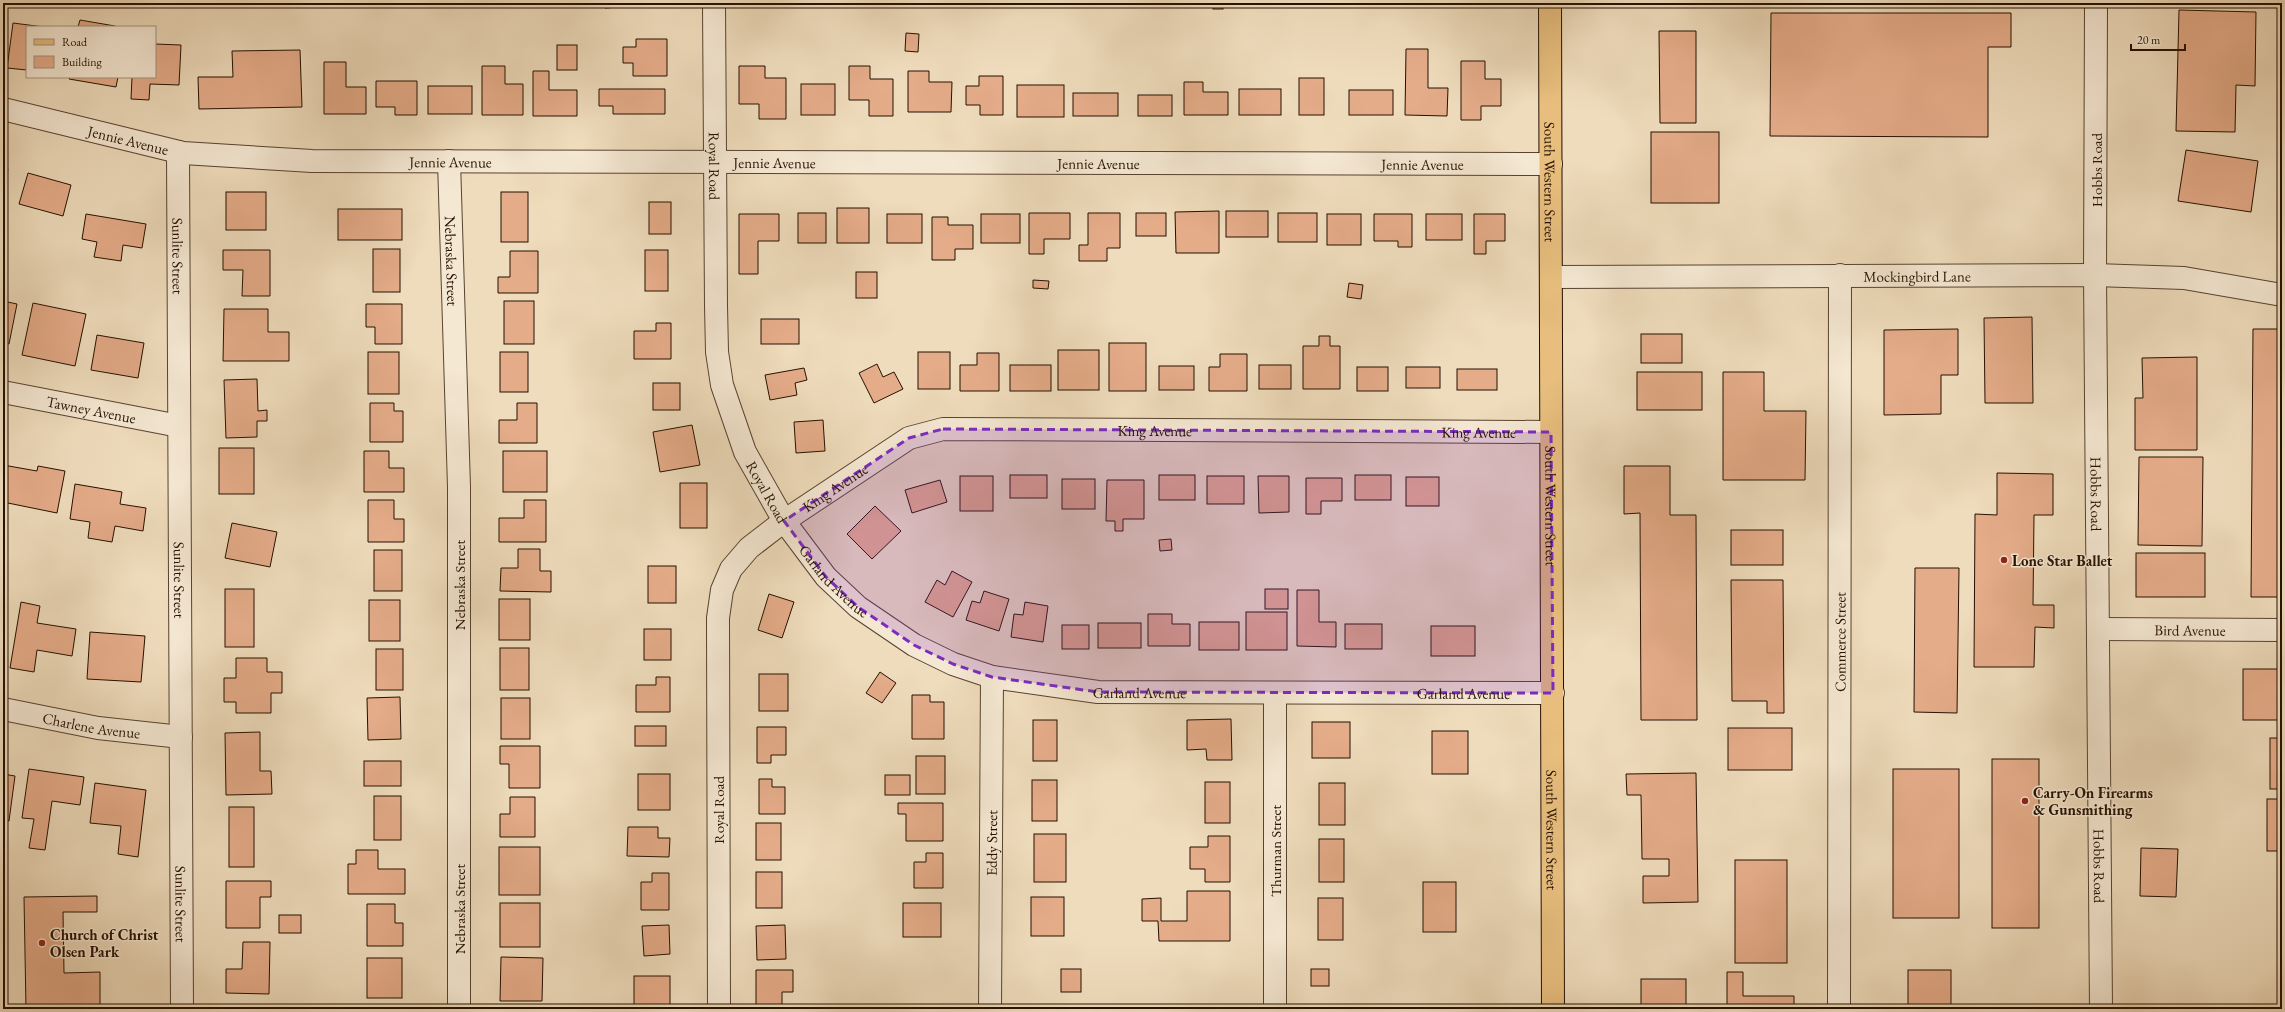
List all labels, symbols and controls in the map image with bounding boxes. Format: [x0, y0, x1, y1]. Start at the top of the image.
legend [26, 26, 156, 78]
scale bar [2131, 26, 2185, 52]
text: 20 m [2137, 32, 2161, 48]
text: Road [62, 34, 88, 50]
text: Building [62, 54, 103, 70]
street label: Jennie Avenue [84, 120, 171, 159]
street label: South Western Street [1541, 122, 1560, 242]
street label: Royal Road [705, 132, 725, 201]
street label: Hobbs Road [2087, 132, 2106, 207]
street label: Jennie Avenue [407, 152, 492, 171]
street label: Jennie Avenue [731, 153, 816, 172]
street label: Jennie Avenue [1055, 153, 1140, 173]
street label: Jennie Avenue [1379, 154, 1464, 173]
street label: Nebraska Street [441, 215, 463, 307]
street label: Sunlite Street [169, 218, 188, 295]
street label: Mockingbird Lane [1863, 266, 1971, 285]
street label: Tawney Avenue [45, 391, 138, 427]
street label: King Avenue [1118, 420, 1192, 440]
street label: King Avenue [1441, 422, 1516, 441]
street label: South Western Street [1542, 446, 1561, 566]
street label: Royal Road [742, 457, 793, 527]
street label: Hobbs Road [2087, 457, 2107, 532]
street label: King Avenue [799, 459, 871, 516]
street label: Nebraska Street [450, 540, 469, 630]
street label: Garland Avenue [796, 541, 873, 621]
street label: Sunlite Street [170, 542, 190, 619]
place label: Lone Star Ballet [2012, 551, 2113, 570]
marker: Lone Star Ballet [1999, 555, 2009, 565]
street label: Commerce Street [1830, 592, 1849, 692]
street label: Bird Avenue [2154, 620, 2226, 639]
street label: Garland Avenue [1093, 682, 1186, 702]
street label: Garland Avenue [1417, 683, 1510, 702]
street label: Charlene Avenue [41, 708, 141, 742]
street label: South Western Street [1543, 770, 1562, 890]
street label: Royal Road [709, 776, 728, 844]
place label: Carry-On Firearms & Gunsmithing [2033, 783, 2153, 819]
marker: Carry-On Firearms & Gunsmithing [2020, 796, 2030, 806]
street label: Thurman Street [1266, 805, 1285, 897]
street label: Eddy Street [981, 810, 1001, 876]
street label: Hobbs Road [2090, 829, 2110, 904]
street label: Nebraska Street [450, 864, 469, 954]
street label: Sunlite Street [172, 866, 191, 943]
place label: Church of Christ Olsen Park [50, 925, 159, 961]
marker: Church of Christ Olsen Park [37, 938, 47, 948]

